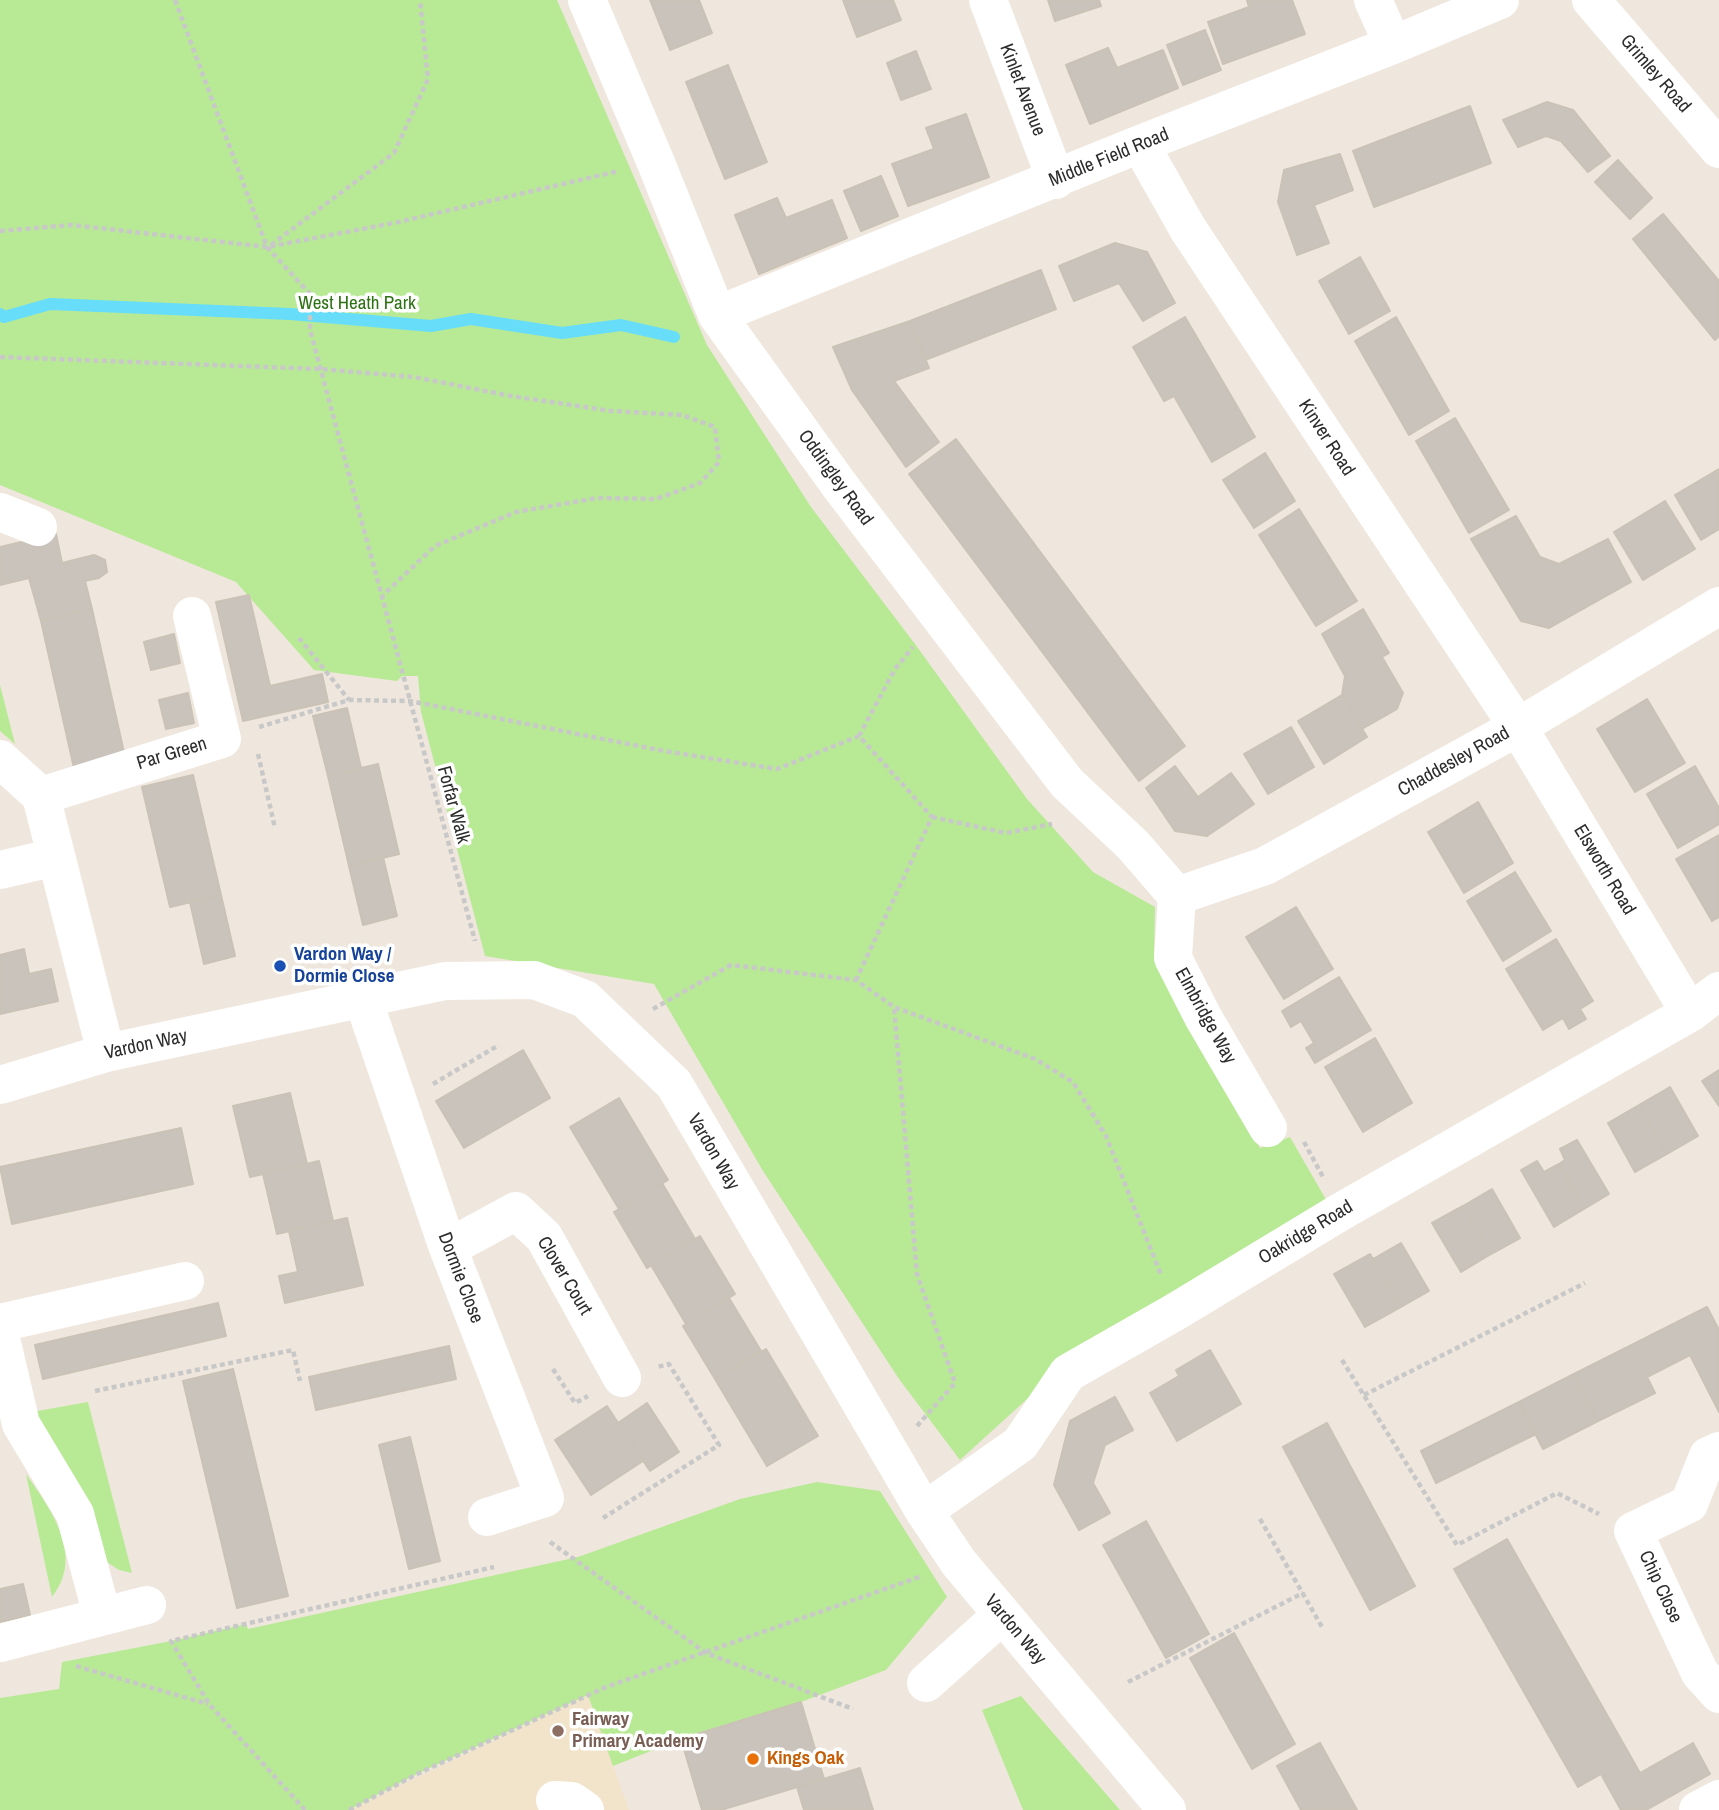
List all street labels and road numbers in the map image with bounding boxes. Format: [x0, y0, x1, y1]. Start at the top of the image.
street label: Grimley Road [1615, 30, 1695, 118]
street label: Kinlet Avenue [994, 41, 1050, 139]
street label: Middle Field Road [1046, 124, 1172, 192]
street label: Kinver Road [1293, 395, 1359, 481]
street label: Oddingley Road [793, 426, 877, 530]
street label: Chaddesley Road [1394, 722, 1514, 802]
street label: Par Green [134, 733, 210, 775]
street label: Forfar Walk [432, 764, 474, 846]
street label: Elsworth Road [1568, 821, 1640, 919]
street label: Elmbridge Way [1169, 964, 1241, 1068]
street label: Vardon Way [103, 1025, 189, 1065]
street label: Vardon Way [682, 1110, 744, 1194]
street label: Oakridge Road [1255, 1196, 1357, 1270]
street label: Dormie Close [432, 1229, 488, 1327]
street label: Clover Court [532, 1233, 596, 1319]
street label: Chip Close [1633, 1547, 1687, 1627]
street label: Vardon Way [979, 1590, 1051, 1670]

